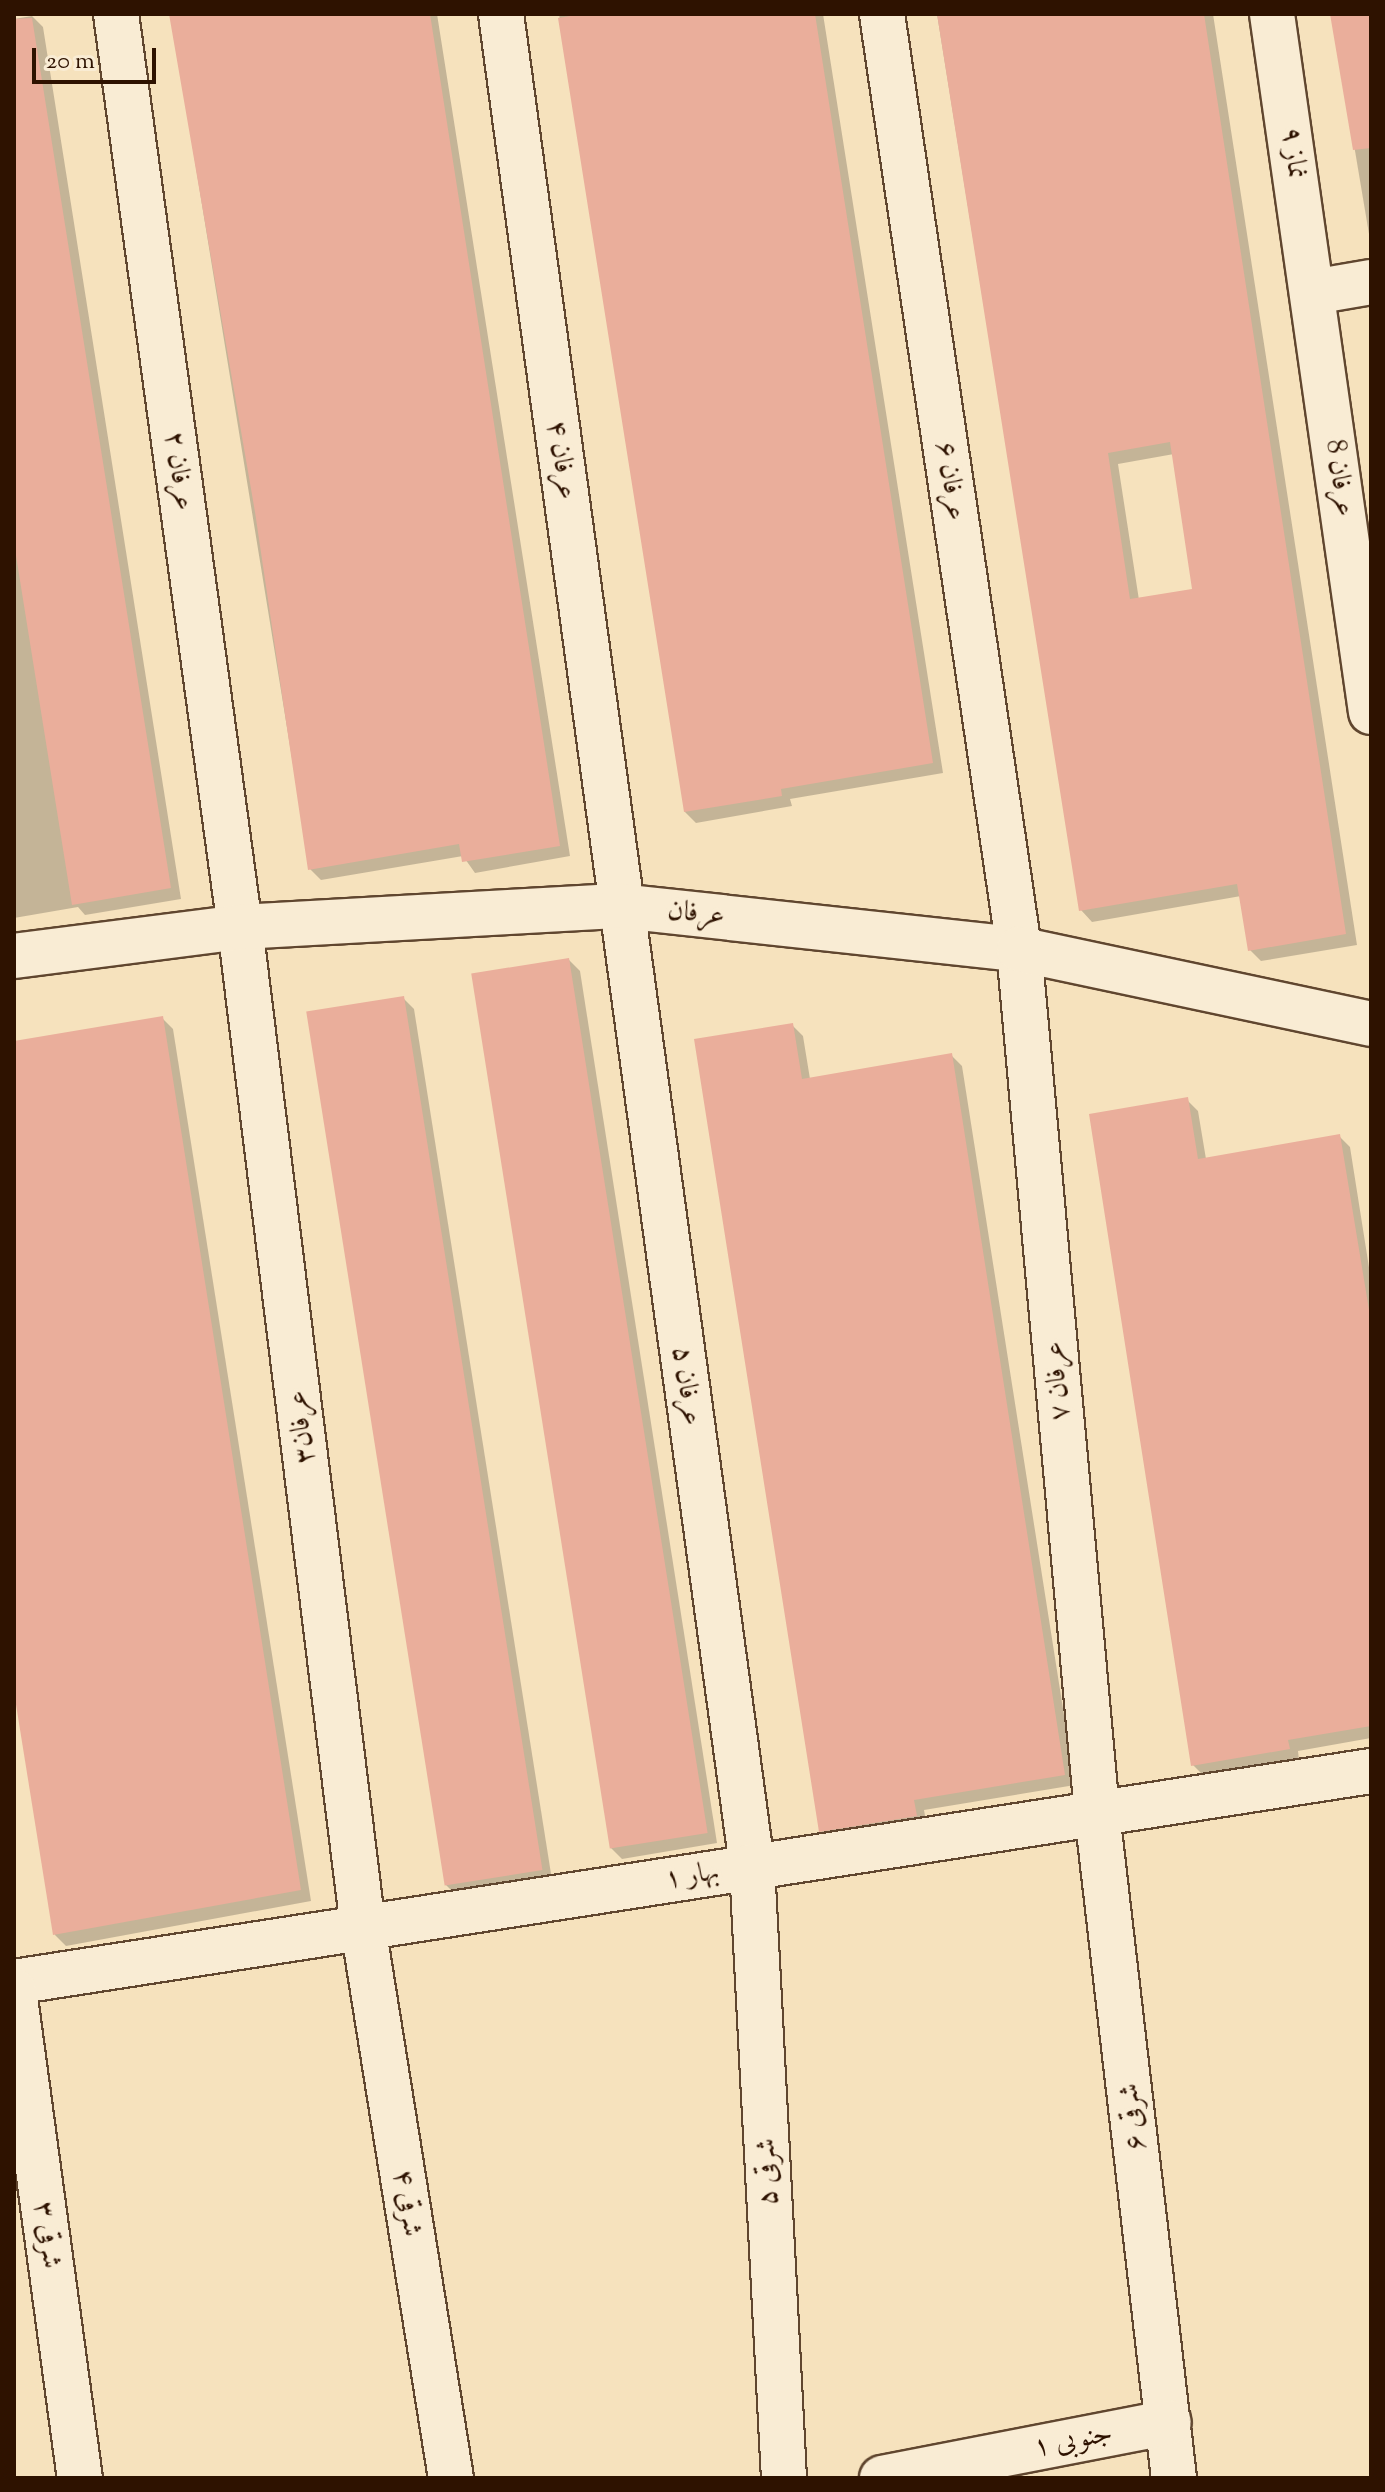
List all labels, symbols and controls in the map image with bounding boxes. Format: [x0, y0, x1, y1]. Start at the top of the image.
scale bar [36, 32, 160, 82]
text: 20 m [46, 45, 95, 79]
street label: نماز ۹ [1273, 125, 1313, 181]
street label: عرفان ۴ [539, 418, 583, 502]
street label: عرفان ۲ [156, 429, 200, 513]
street label: عرفان 8 [1317, 437, 1361, 519]
street label: عرفان ۶ [928, 439, 972, 523]
street label: عرفان [666, 894, 726, 934]
street label: عرفان ۷ [1038, 1340, 1078, 1422]
street label: عرفان ۵ [664, 1344, 708, 1428]
street label: عرفان۳ [281, 1388, 323, 1466]
street label: بهار ۱ [662, 1855, 722, 1897]
street label: شرقی ۶ [1112, 2081, 1154, 2153]
street label: شرقی ۵ [749, 2137, 787, 2207]
street label: شرقی ۴ [385, 2167, 429, 2239]
street label: شرقی ۳ [26, 2199, 68, 2271]
street label: جنوبی ۱ [1031, 2417, 1115, 2465]

